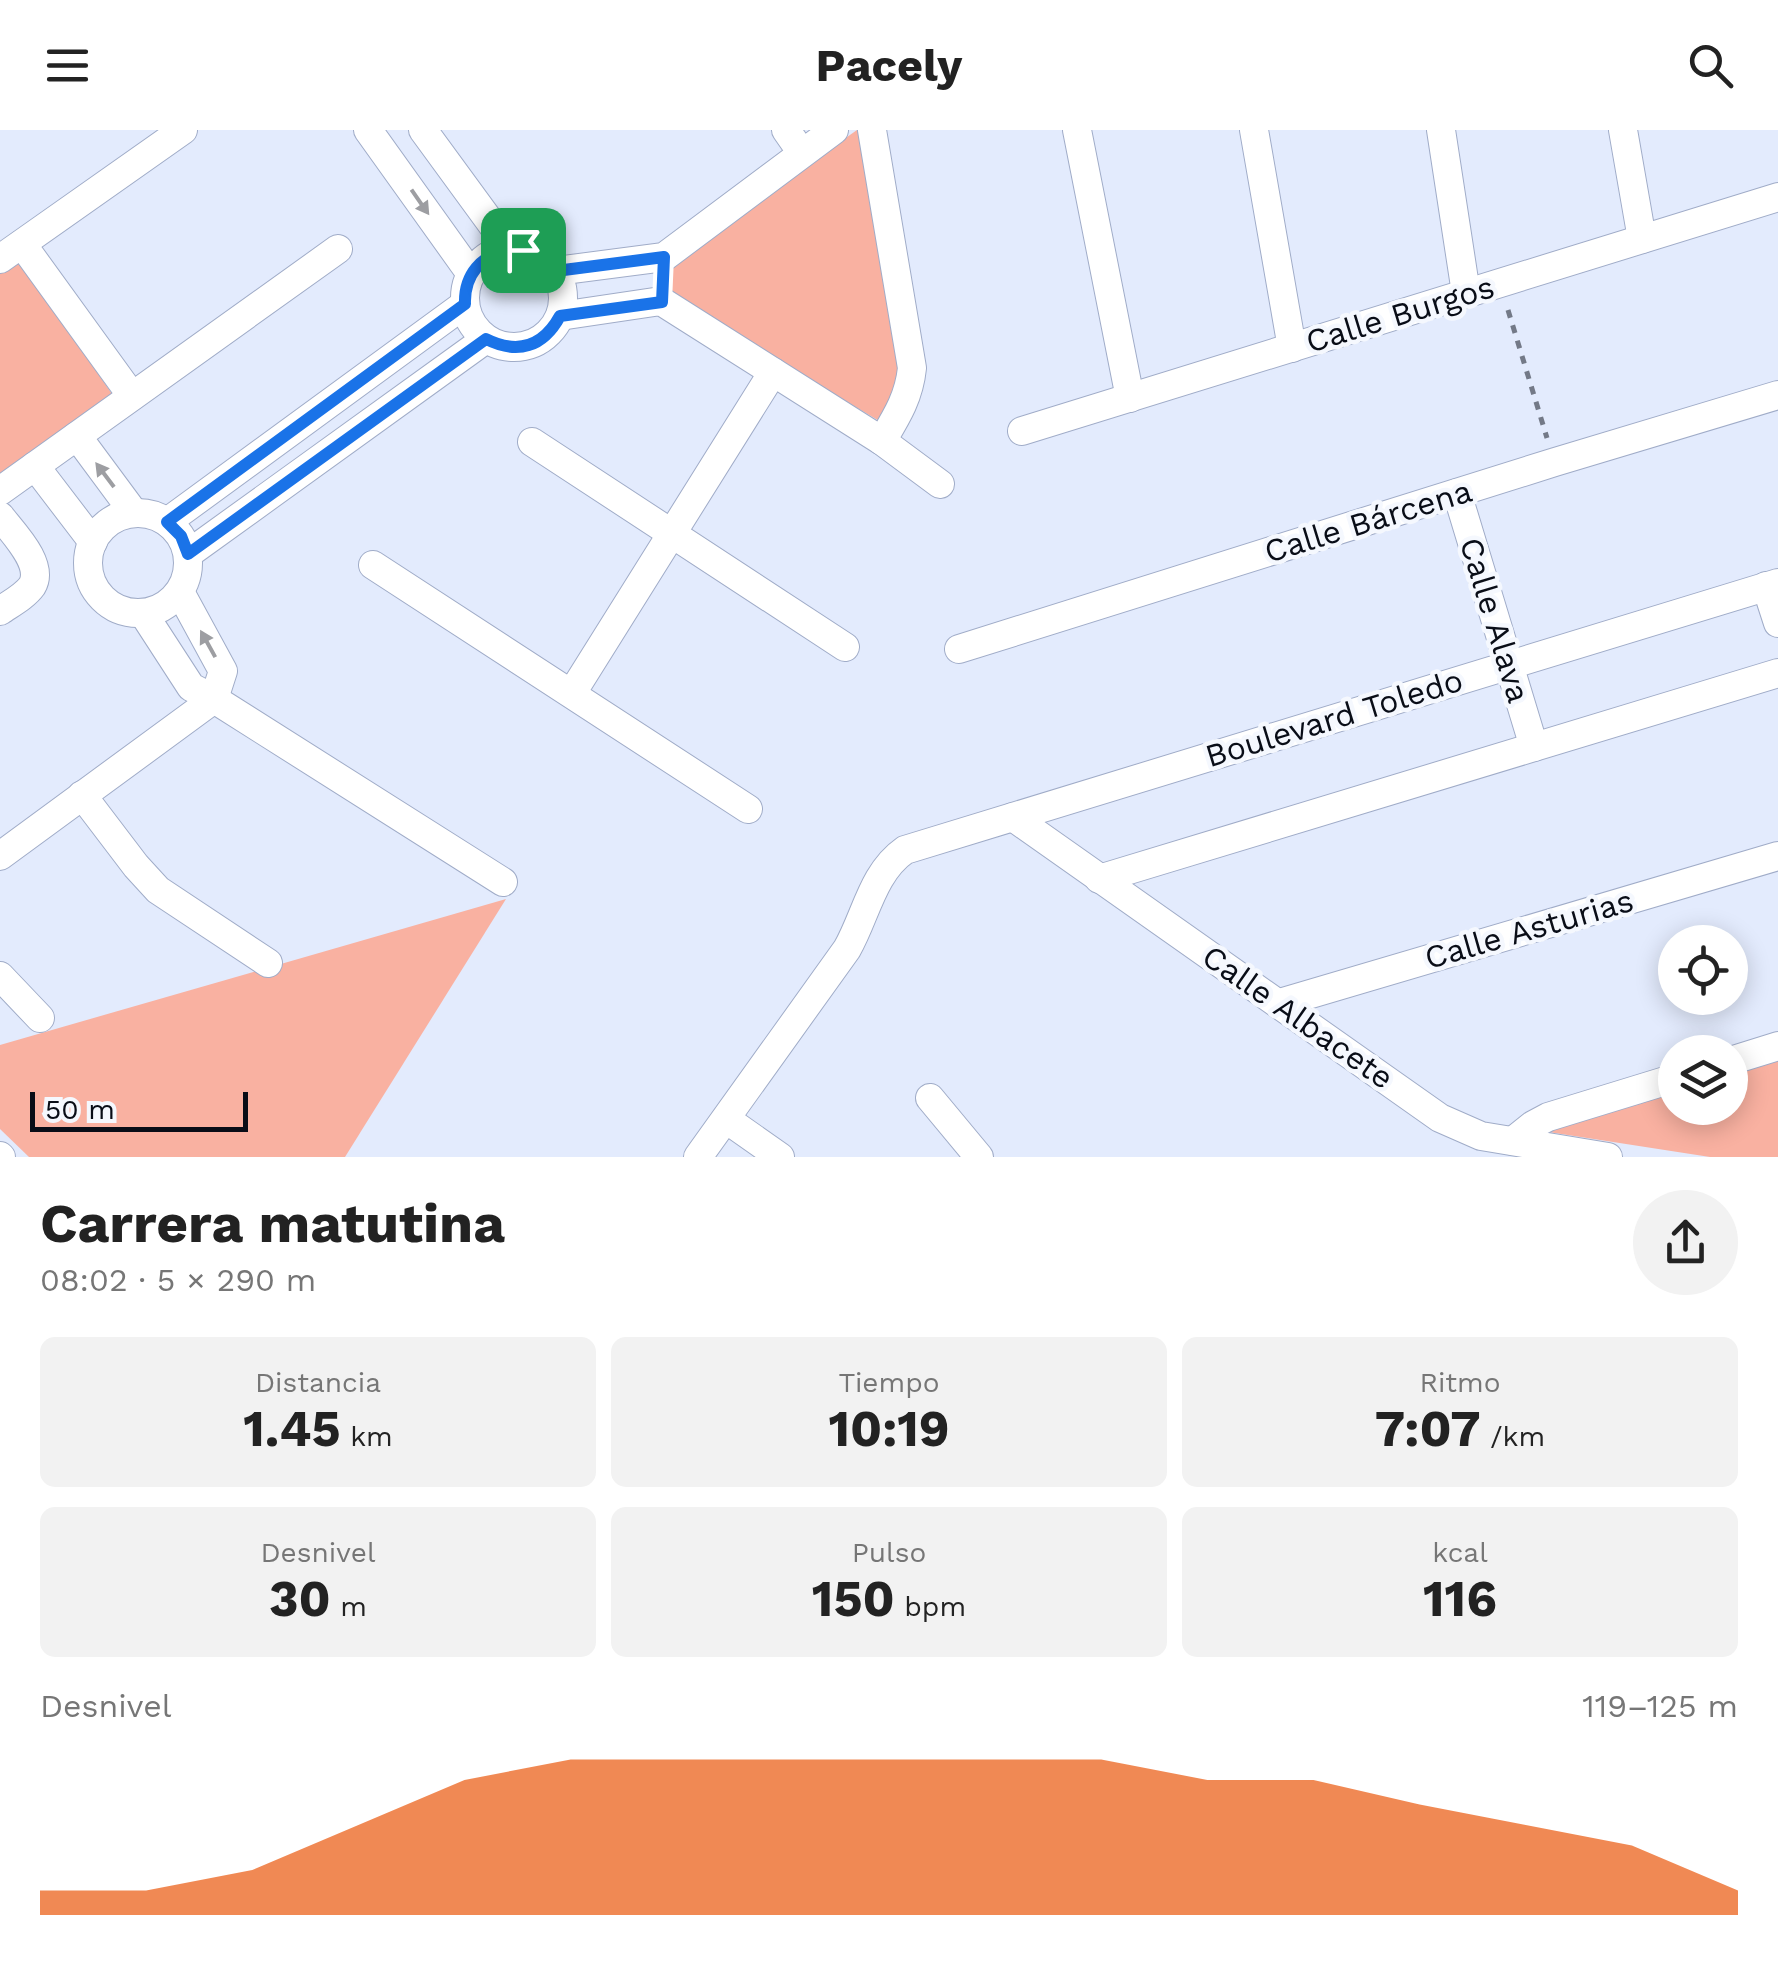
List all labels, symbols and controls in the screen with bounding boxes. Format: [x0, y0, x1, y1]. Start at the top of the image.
icon: menu [40, 38, 95, 93]
icon: search [1683, 38, 1738, 93]
text: Pacely [816, 39, 962, 92]
one-way arrow [409, 189, 429, 215]
pin [481, 208, 566, 293]
icon: arrive [496, 223, 551, 278]
street label: Calle Burgos [1301, 267, 1499, 361]
one-way arrow [96, 462, 116, 488]
street label: Calle Bárcena [1260, 471, 1476, 571]
street label: Calle Alava [1452, 533, 1538, 707]
one-way arrow [200, 630, 217, 659]
street label: Boulevard Toledo [1201, 661, 1467, 775]
street label: Calle Asturias [1420, 881, 1638, 977]
map controls [1658, 925, 1748, 1125]
button: locate [1658, 925, 1748, 1015]
street label: Calle Albacete [1195, 937, 1401, 1097]
button: layers [1658, 1035, 1748, 1125]
scale bar [30, 1087, 248, 1131]
text: 50 m [45, 1093, 115, 1126]
button: share [1633, 1190, 1738, 1295]
text: Carrera matutina [40, 1191, 505, 1255]
text: 08:02 · 5 × 290 m [40, 1261, 316, 1299]
text: Distancia [255, 1366, 381, 1399]
text: Tiempo [838, 1366, 940, 1399]
text: Ritmo [1419, 1366, 1501, 1399]
text: 1.45 [243, 1399, 341, 1458]
text: 10:19 [828, 1399, 950, 1458]
text: 7:07 [1375, 1399, 1481, 1458]
text: km [341, 1420, 393, 1453]
text: /km [1481, 1420, 1545, 1453]
text: Desnivel [260, 1536, 376, 1569]
text: Pulso [852, 1536, 926, 1569]
text: kcal [1432, 1536, 1488, 1569]
text: 30 [269, 1569, 331, 1628]
text: 150 [812, 1569, 895, 1628]
text: 116 [1423, 1569, 1497, 1628]
text: m [331, 1590, 367, 1623]
text: bpm [895, 1590, 966, 1623]
text: Desnivel [40, 1687, 172, 1725]
text: 119–125 m [1582, 1687, 1738, 1725]

